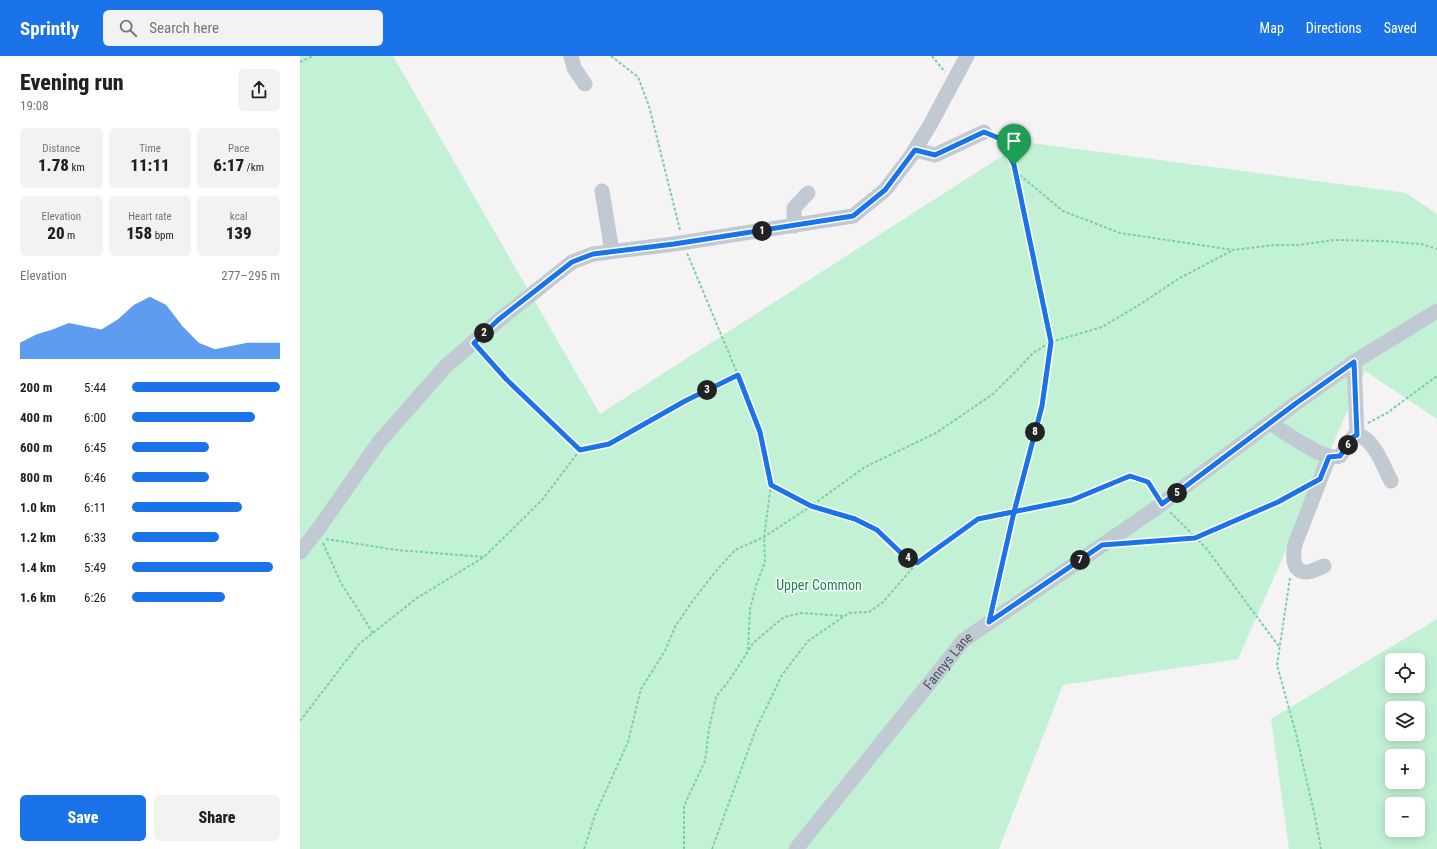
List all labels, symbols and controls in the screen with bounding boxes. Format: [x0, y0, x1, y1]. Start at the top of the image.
search box [103, 10, 383, 46]
text: Sprintly [20, 17, 79, 40]
icon: search [117, 17, 139, 39]
text: Search here [149, 19, 219, 37]
text: Map [1260, 20, 1284, 36]
text: Directions [1306, 20, 1362, 36]
text: Saved [1384, 20, 1417, 36]
button: share [238, 69, 280, 111]
text: Evening run [20, 70, 124, 95]
text: 19:08 [20, 98, 49, 113]
pin [997, 124, 1031, 165]
icon: arrive [1003, 130, 1025, 152]
text: Distance [42, 142, 80, 155]
text: Time [139, 142, 161, 155]
text: Pace [228, 142, 249, 155]
text: 1.78 [38, 155, 69, 175]
text: 11:11 [130, 155, 170, 175]
text: 6:17 [213, 155, 244, 175]
text: km [69, 161, 85, 174]
text: /km [244, 161, 264, 174]
text: Elevation [42, 210, 81, 223]
text: Heart rate [128, 210, 172, 223]
text: kcal [230, 210, 248, 223]
pin: 1 [752, 221, 772, 241]
text: 20 [47, 223, 65, 243]
text: 158 [126, 223, 152, 243]
text: 139 [226, 223, 252, 243]
text: 1 [759, 224, 765, 237]
text: m [65, 229, 75, 242]
text: bpm [152, 229, 174, 242]
text: Elevation [20, 268, 67, 283]
text: 277–295 m [221, 268, 280, 283]
pin: 2 [474, 323, 494, 343]
text: 2 [481, 326, 487, 339]
text: 200 m [20, 380, 52, 395]
text: 5:44 [84, 380, 106, 395]
pin: 3 [697, 380, 717, 400]
text: 3 [704, 383, 710, 396]
text: 400 m [20, 410, 52, 425]
text: 6:00 [84, 410, 106, 425]
pin: 8 [1025, 422, 1045, 442]
text: 8 [1032, 425, 1038, 438]
pin: 6 [1338, 435, 1358, 455]
text: 6 [1345, 438, 1351, 451]
text: 600 m [20, 440, 52, 455]
text: 6:45 [84, 440, 106, 455]
text: 800 m [20, 470, 52, 485]
text: 6:46 [84, 470, 106, 485]
pin: 5 [1167, 483, 1187, 503]
text: 5 [1174, 486, 1180, 499]
text: 1.0 km [20, 500, 56, 515]
text: 6:11 [84, 500, 106, 515]
text: 1.2 km [20, 530, 56, 545]
text: 6:33 [84, 530, 106, 545]
pin: 4 [898, 548, 918, 568]
pin: 7 [1070, 550, 1090, 570]
text: 4 [905, 551, 911, 564]
text: 7 [1077, 553, 1083, 566]
text: 1.4 km [20, 560, 56, 575]
text: 5:49 [84, 560, 106, 575]
park label: Upper Common [776, 577, 862, 593]
text: 1.6 km [20, 590, 56, 605]
text: 6:26 [84, 590, 106, 605]
street label: Fannys Lane [920, 628, 976, 692]
map controls [1385, 653, 1425, 837]
button: locate [1385, 653, 1425, 693]
button: layers [1385, 701, 1425, 741]
button: + [1385, 749, 1425, 789]
button: Save [20, 795, 146, 841]
button: Share [154, 795, 280, 841]
button: − [1385, 797, 1425, 837]

